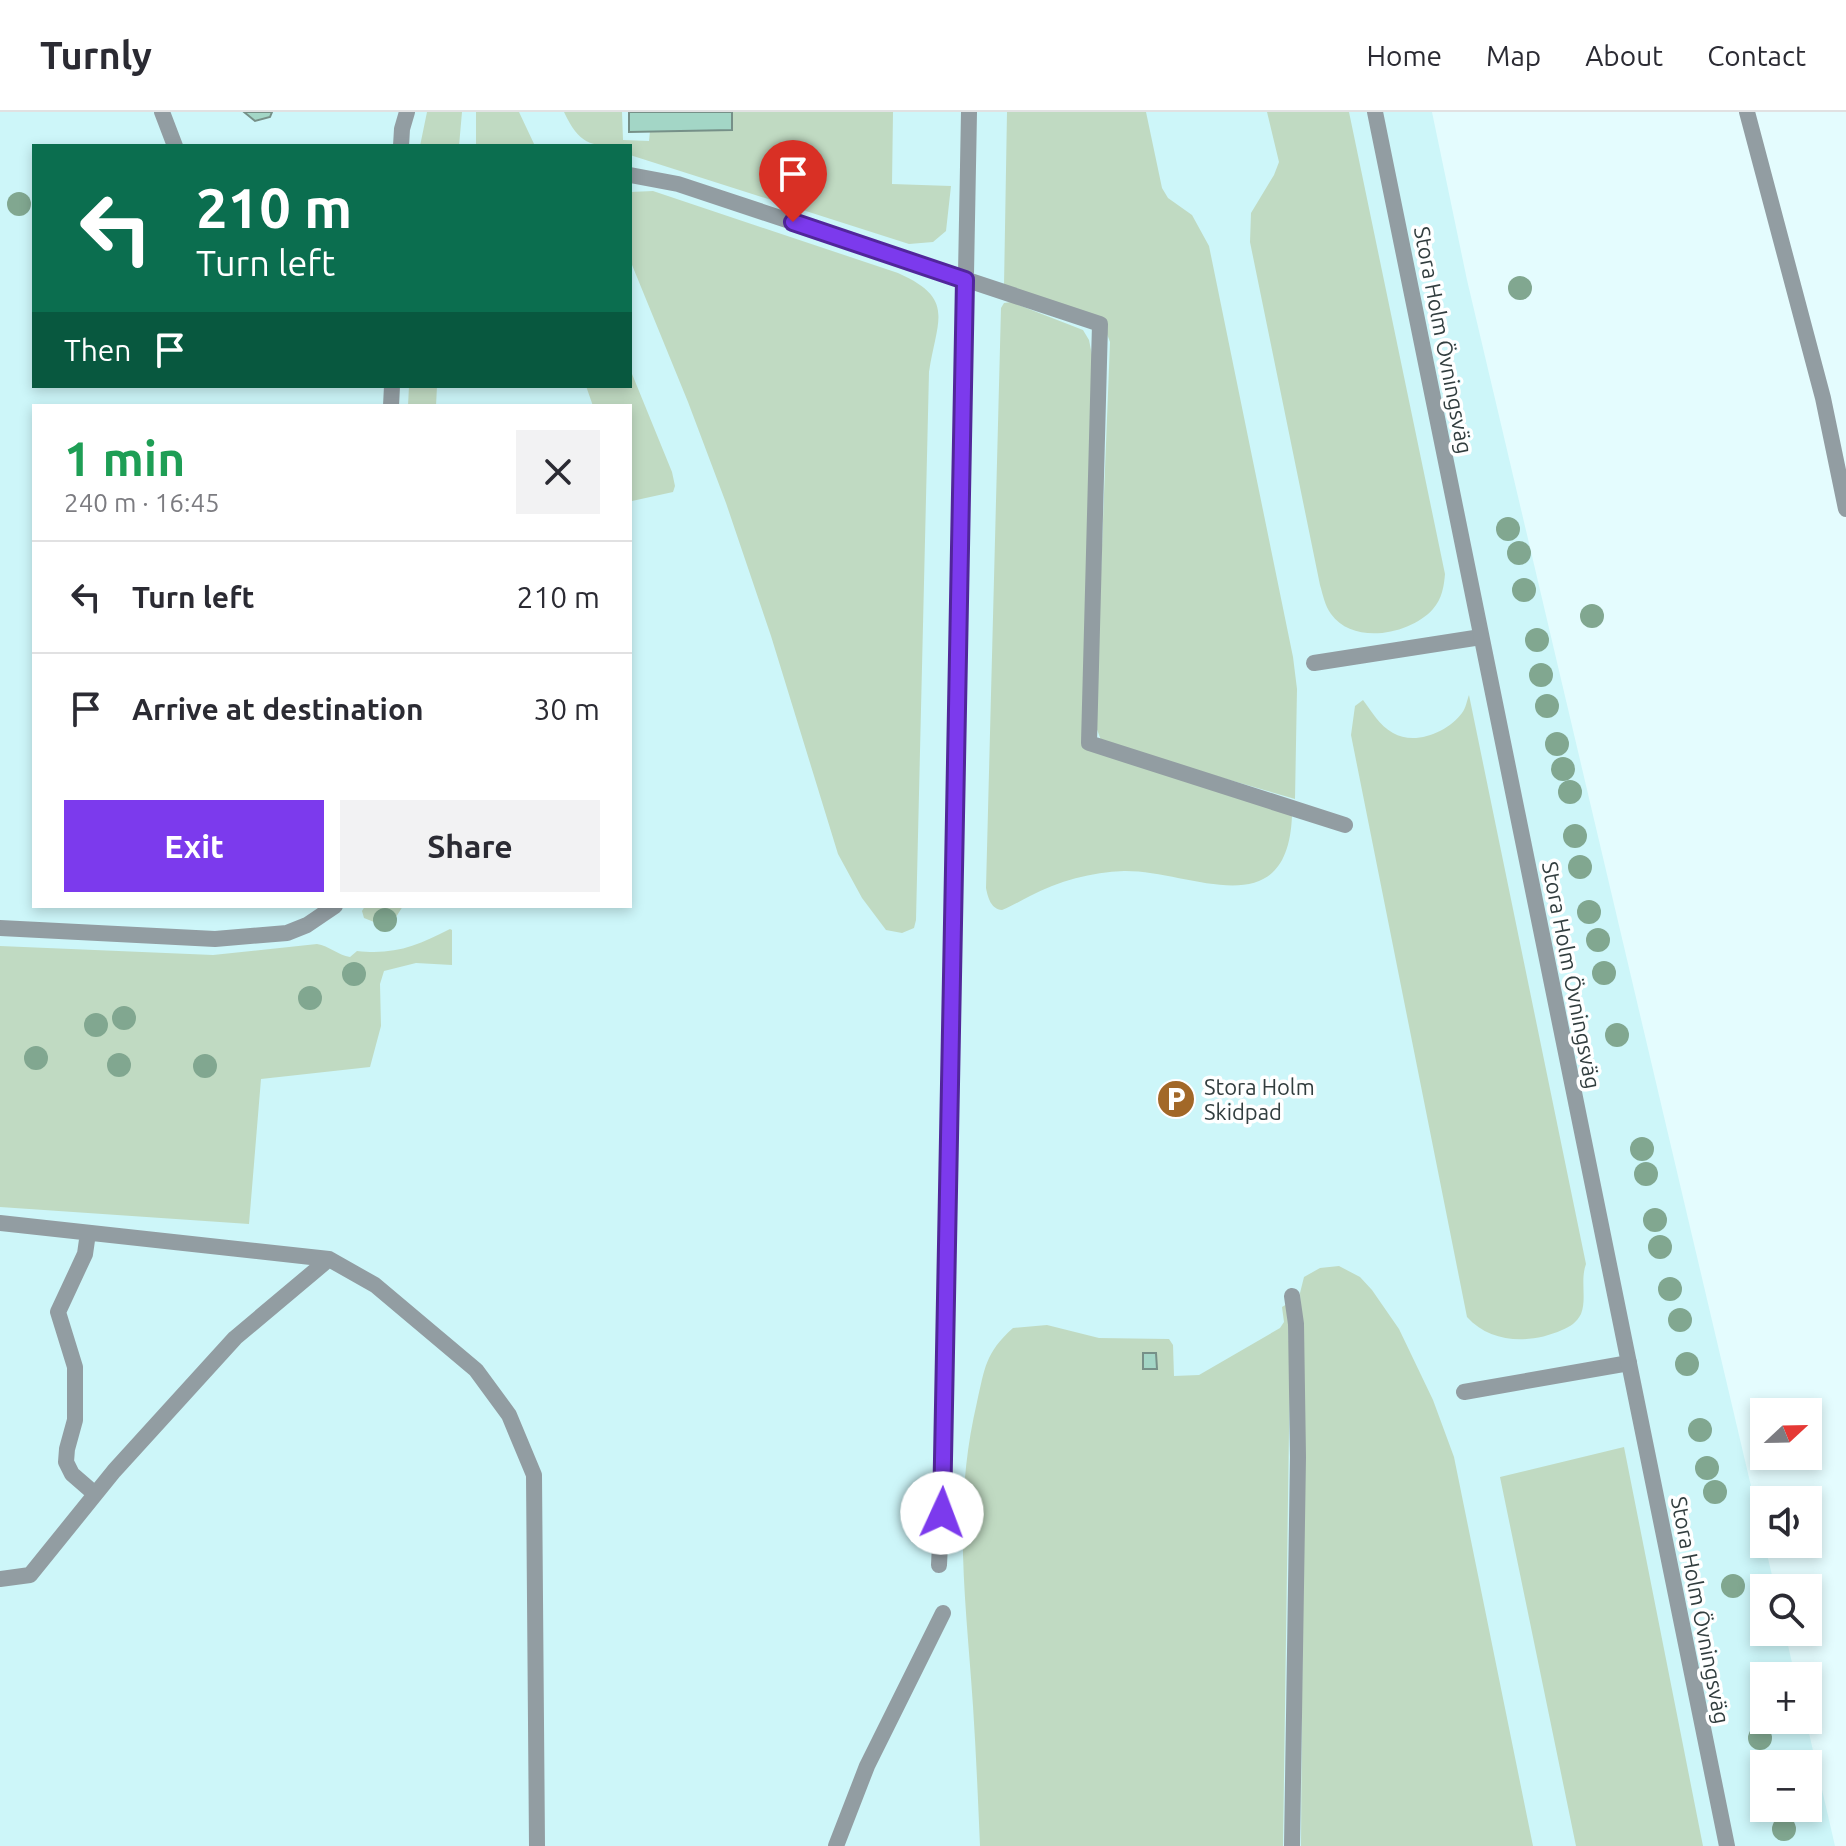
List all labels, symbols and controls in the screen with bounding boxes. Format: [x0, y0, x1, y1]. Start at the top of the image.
text: Turnly [40, 34, 152, 76]
text: Home [1367, 40, 1442, 71]
text: Map [1486, 40, 1541, 71]
text: About [1585, 40, 1663, 71]
text: Contact [1707, 40, 1806, 71]
pin [759, 140, 827, 222]
icon: arrive [771, 152, 815, 196]
icon: left [64, 176, 168, 280]
text: 210 m [196, 176, 352, 239]
street label: Stora Holm Övningsväg [1410, 224, 1478, 456]
text: Turn left [196, 242, 335, 283]
icon: arrive [148, 328, 192, 372]
text: Then [64, 333, 132, 367]
button: close [516, 430, 600, 514]
text: 1 min [64, 431, 185, 485]
text: 240 m · 16:45 [64, 488, 220, 517]
icon: left [64, 575, 108, 619]
text: Turn left [132, 580, 254, 614]
text: 210 m [516, 580, 600, 614]
icon: arrive [64, 687, 108, 731]
text: Arrive at destination [132, 692, 424, 726]
text: 30 m [533, 692, 600, 726]
button: Exit [64, 800, 324, 892]
button: Share [340, 800, 600, 892]
street label: Stora Holm Övningsväg [1538, 859, 1606, 1091]
place label: Stora Holm Skidpad [1204, 1074, 1315, 1124]
parking icon: Stora Holm Skidpad [1155, 1078, 1197, 1120]
north arrow [1750, 1398, 1822, 1470]
map controls [1750, 1398, 1822, 1822]
position arrow [900, 1471, 984, 1555]
button: sound [1750, 1486, 1822, 1558]
street label: Stora Holm Övningsväg [1667, 1494, 1735, 1726]
button: search [1750, 1574, 1822, 1646]
button: + [1750, 1662, 1822, 1734]
button: − [1750, 1750, 1822, 1822]

